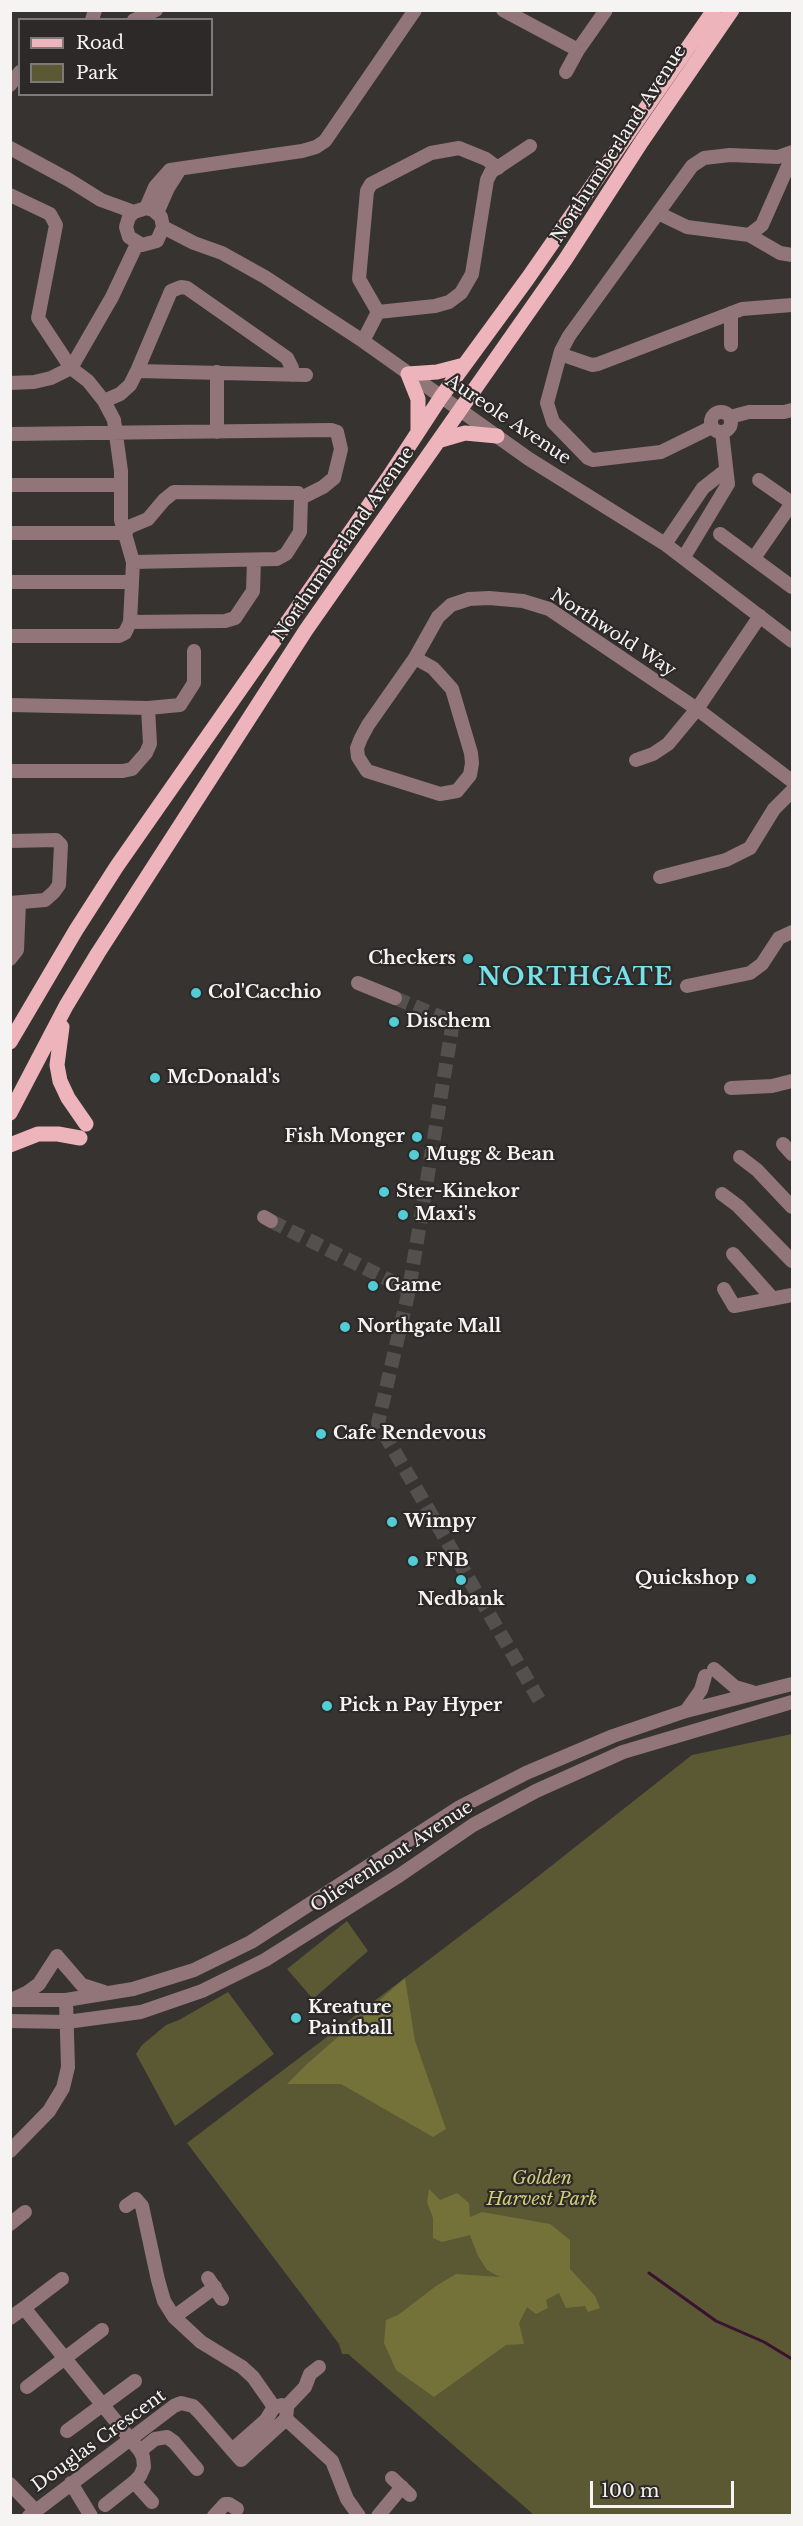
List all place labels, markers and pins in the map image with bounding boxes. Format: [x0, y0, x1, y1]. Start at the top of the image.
place label: Checkers [368, 948, 456, 970]
marker: Checkers [461, 952, 475, 966]
place label: Col'Cacchio [208, 982, 321, 1004]
marker: Col'Cacchio [189, 986, 203, 1000]
place label: Dischem [406, 1011, 491, 1033]
marker: Dischem [387, 1015, 401, 1029]
place label: McDonald's [167, 1067, 280, 1089]
marker: McDonald's [148, 1071, 162, 1085]
place label: Fish Monger [285, 1126, 405, 1148]
marker: Fish Monger [410, 1130, 424, 1144]
place label: Mugg & Bean [426, 1144, 555, 1166]
marker: Mugg & Bean [407, 1148, 421, 1162]
place label: Ster-Kinekor [396, 1181, 519, 1203]
marker: Ster-Kinekor [377, 1185, 391, 1199]
place label: Maxi's [415, 1204, 476, 1226]
marker: Maxi's [396, 1208, 410, 1222]
place label: Game [385, 1275, 442, 1297]
marker: Game [366, 1279, 380, 1293]
place label: Northgate Mall [357, 1316, 501, 1338]
marker: Northgate Mall [338, 1320, 352, 1334]
place label: Cafe Rendevous [333, 1423, 486, 1445]
marker: Cafe Rendevous [314, 1427, 328, 1441]
place label: Wimpy [404, 1511, 476, 1533]
marker: Wimpy [385, 1515, 399, 1529]
place label: FNB [425, 1550, 469, 1572]
marker: FNB [406, 1554, 420, 1568]
place label: Quickshop [635, 1568, 739, 1590]
marker: Quickshop [744, 1572, 758, 1586]
marker: Nedbank [454, 1573, 468, 1587]
place label: Nedbank [418, 1589, 504, 1611]
place label: Pick n Pay Hyper [339, 1695, 502, 1717]
marker: Pick n Pay Hyper [320, 1699, 334, 1713]
place label: Kreature Paintball [308, 1997, 393, 2040]
marker: Kreature Paintball [289, 2011, 303, 2025]

